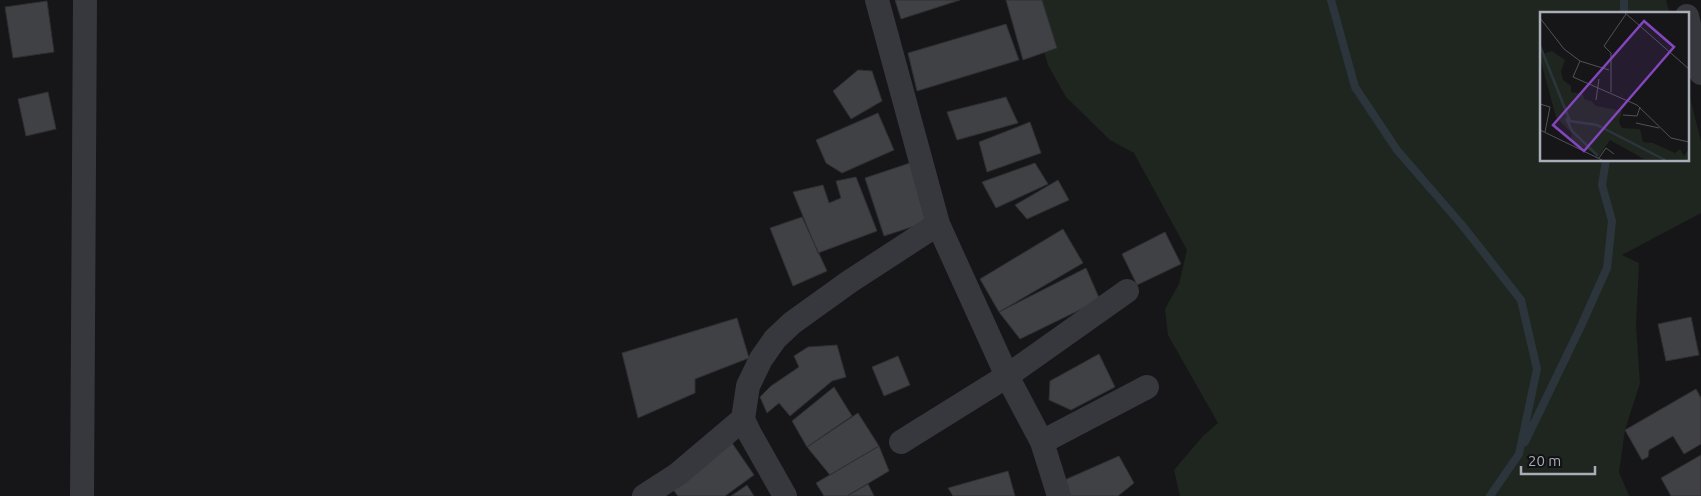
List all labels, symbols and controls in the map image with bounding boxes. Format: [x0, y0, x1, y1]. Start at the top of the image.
inset map [1540, 12, 1688, 161]
scale bar [1521, 444, 1595, 476]
text: 20 m [1528, 452, 1561, 469]

